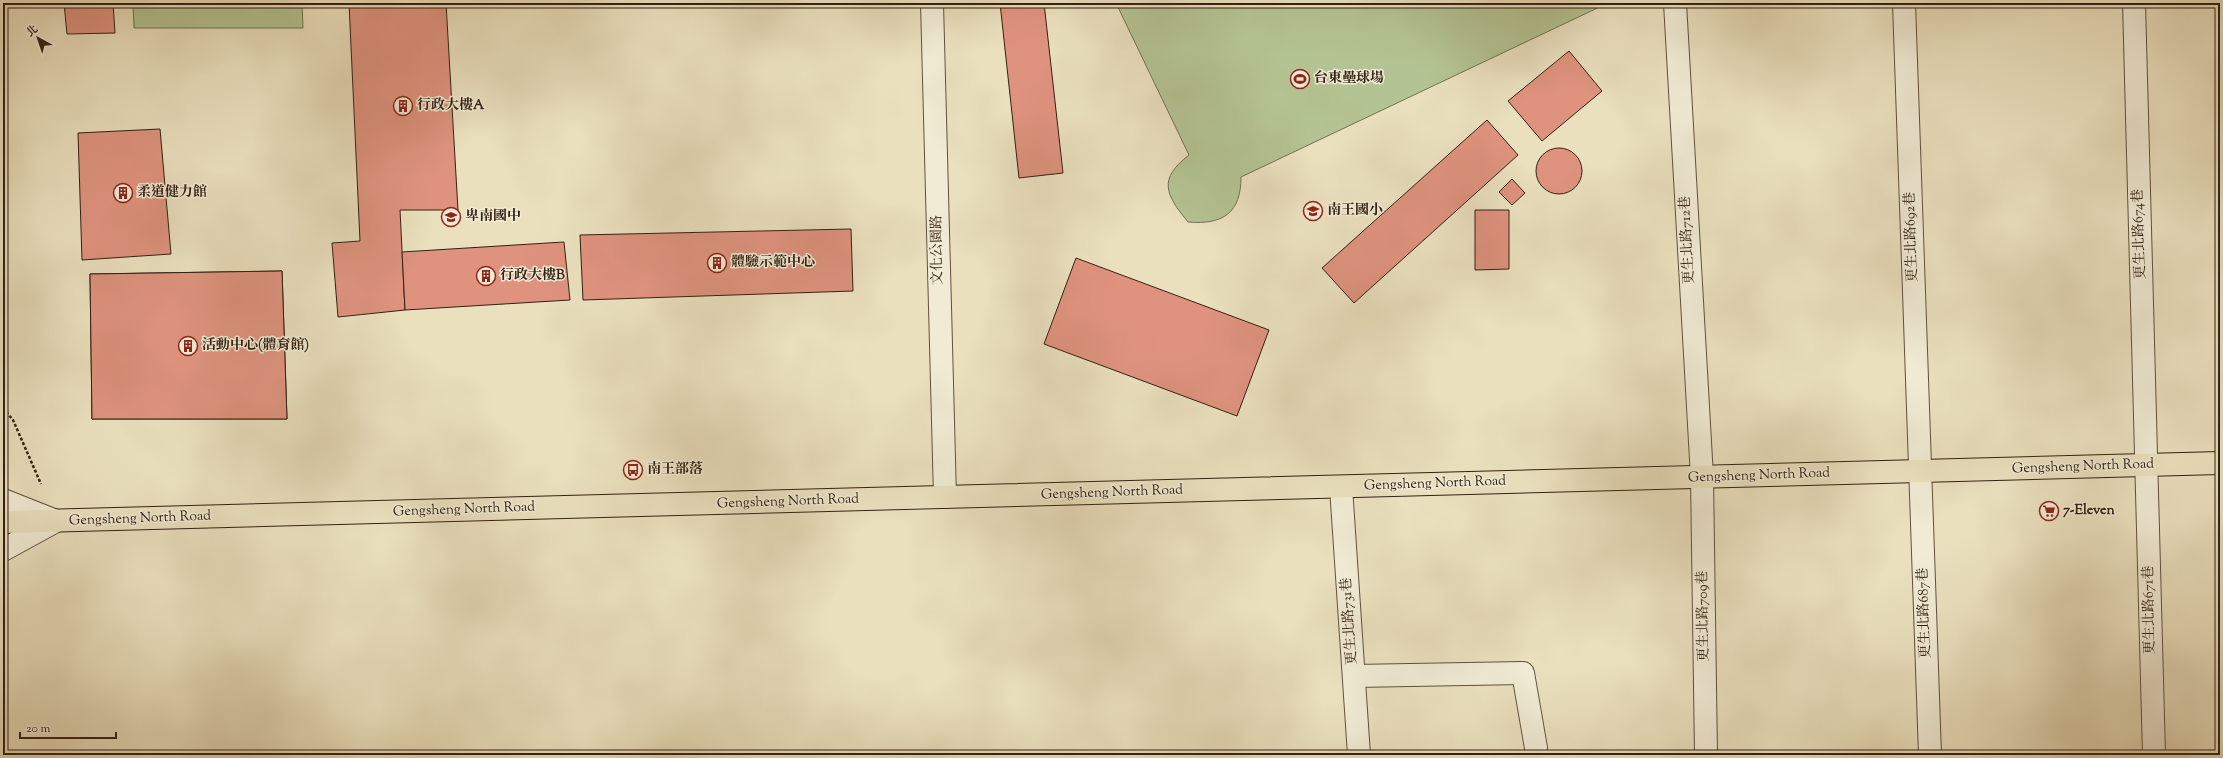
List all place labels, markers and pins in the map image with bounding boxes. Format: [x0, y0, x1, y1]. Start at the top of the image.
sports icon: 台東壘球場 [1289, 68, 1311, 90]
place label: 台東壘球場 [1314, 69, 1384, 89]
building icon: 行政大樓A [392, 95, 414, 117]
place label: 行政大樓A [417, 96, 485, 116]
building icon: 柔道健力館 [112, 182, 134, 204]
place label: 柔道健力館 [137, 183, 207, 203]
school or university icon: 南王國小 [1302, 200, 1324, 222]
place label: 南王國小 [1327, 201, 1383, 221]
school or university icon: 卑南國中 [440, 206, 462, 228]
place label: 卑南國中 [465, 207, 521, 227]
building icon: 體驗示範中心 [706, 252, 728, 274]
place label: 體驗示範中心 [731, 253, 815, 273]
building icon: 行政大樓B [475, 265, 497, 287]
place label: 行政大樓B [500, 266, 565, 286]
building icon: 活動中心(體育館) [177, 335, 199, 357]
place label: 活動中心(體育館) [202, 336, 309, 356]
bus stop icon: 南王部落 [622, 459, 644, 481]
place label: 南王部落 [647, 460, 703, 480]
supermarket icon: 7-Eleven [2038, 500, 2060, 522]
place label: 7-Eleven [2063, 501, 2115, 521]

